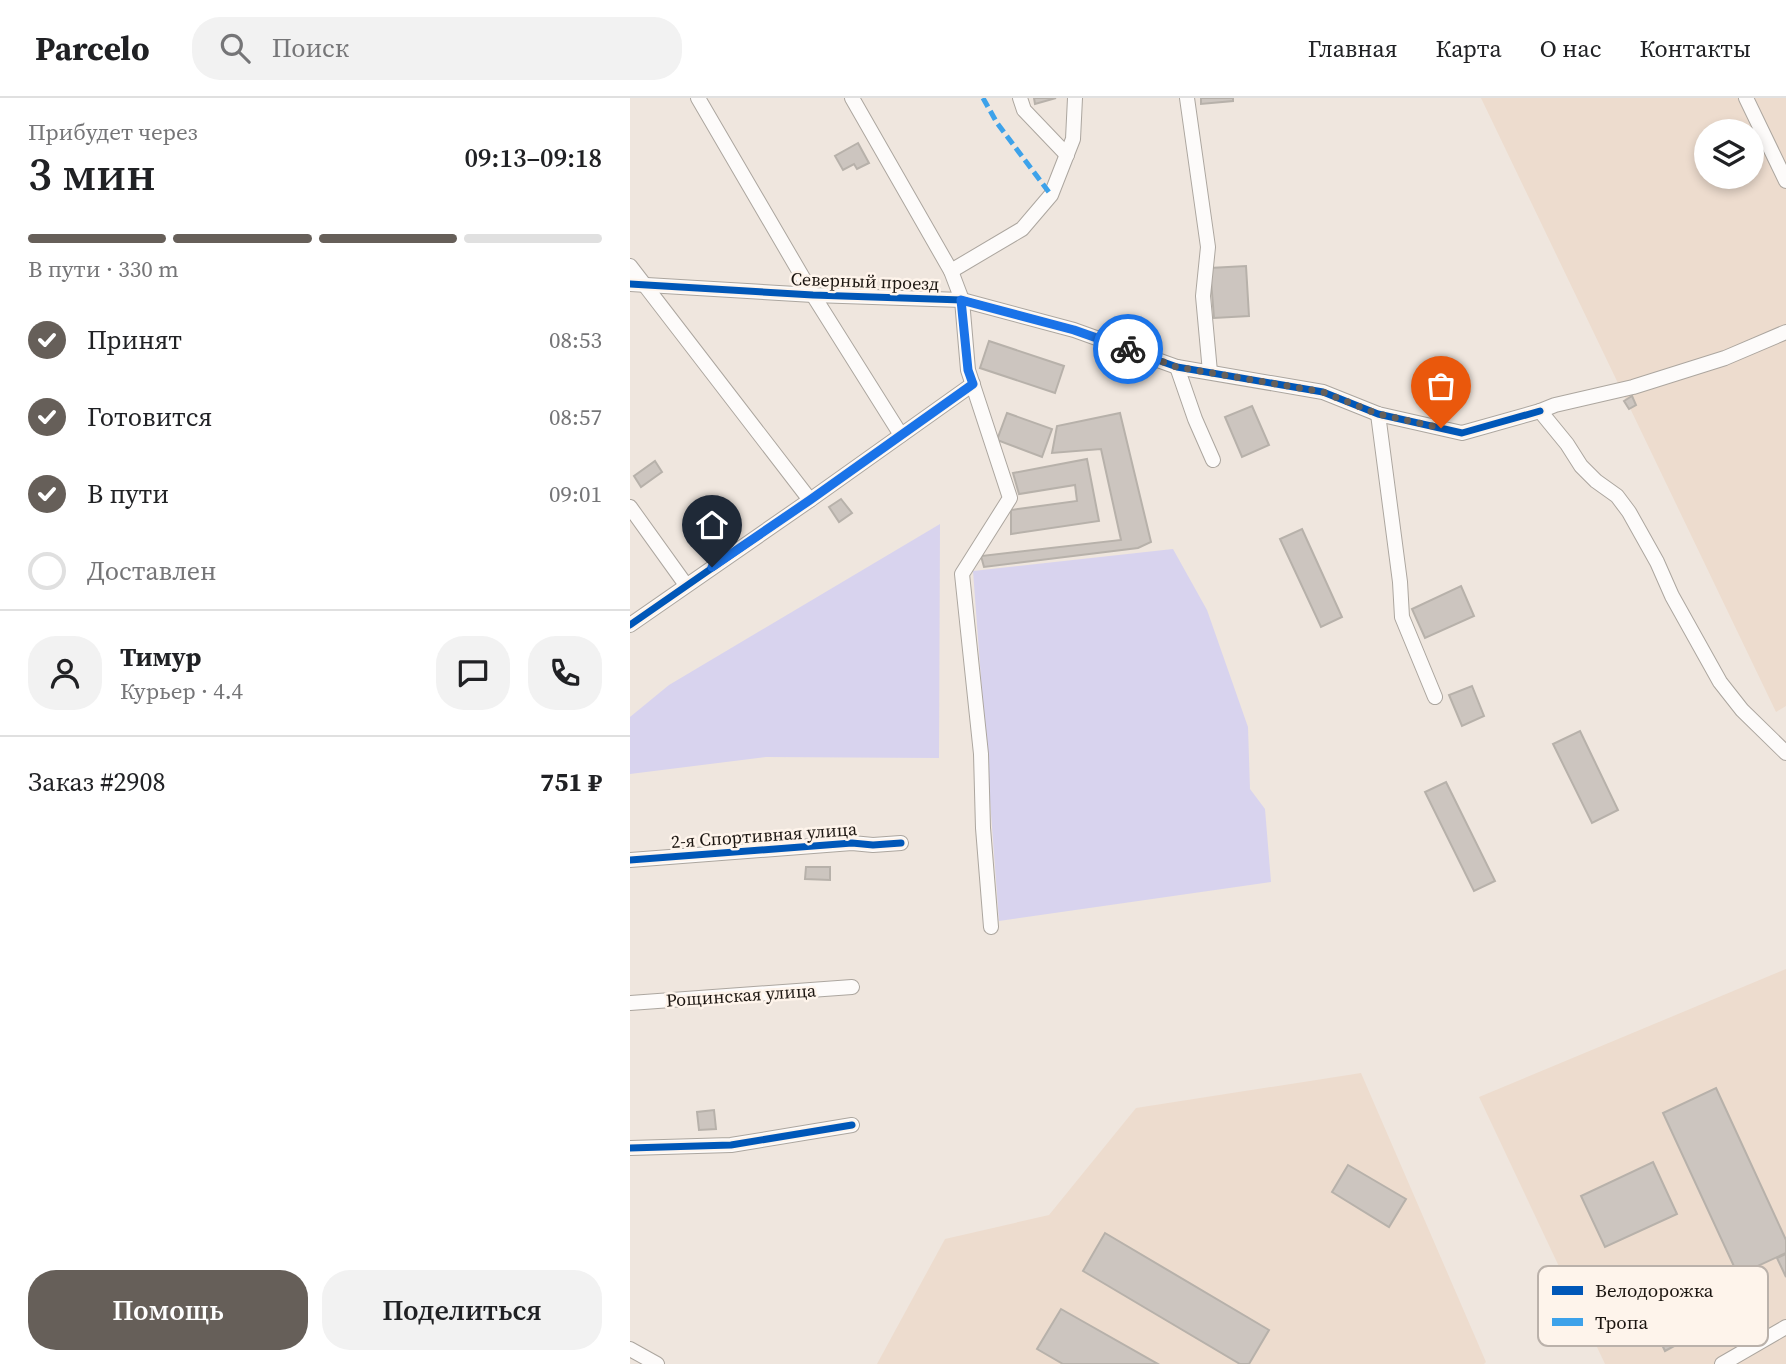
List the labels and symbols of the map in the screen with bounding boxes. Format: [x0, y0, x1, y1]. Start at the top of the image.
street label: Северный проезд [790, 266, 940, 296]
courier [1093, 314, 1163, 384]
pin [1411, 356, 1471, 428]
pin [682, 495, 742, 567]
street label: 2-я Спортивная улица [670, 816, 859, 854]
street label: Рощинская улица [665, 977, 818, 1013]
legend [1538, 1266, 1768, 1346]
text: Велодорожка [1595, 1277, 1714, 1303]
text: Тропа [1595, 1309, 1649, 1335]

